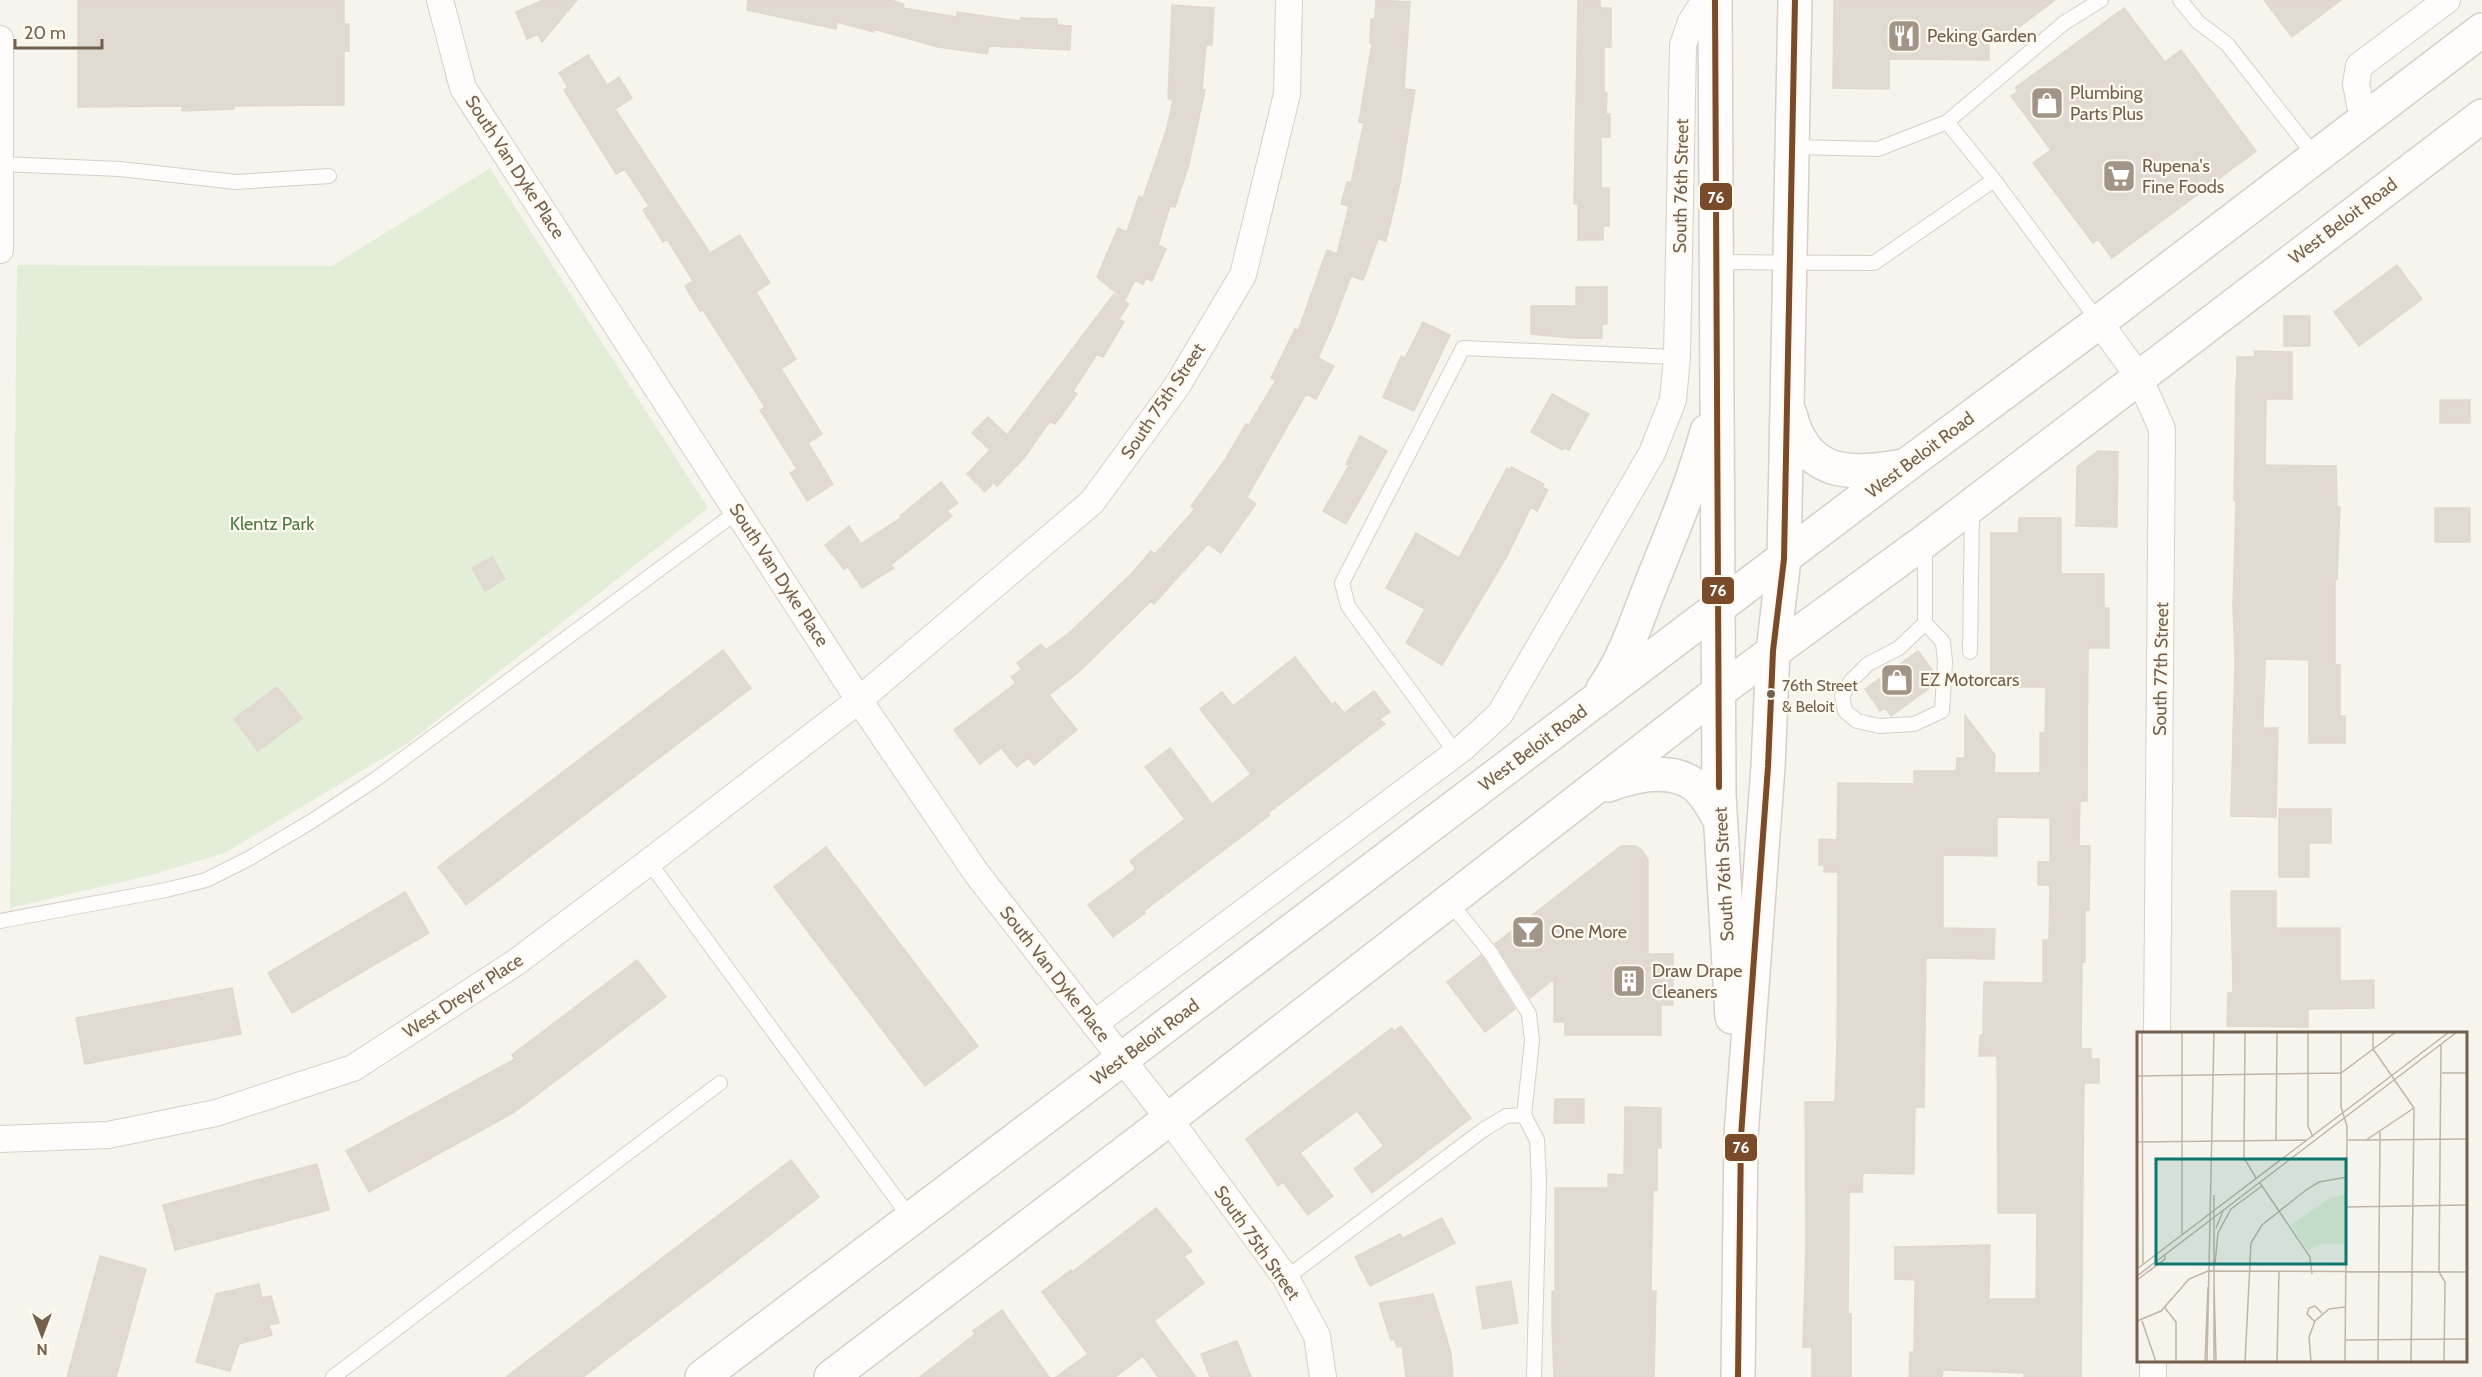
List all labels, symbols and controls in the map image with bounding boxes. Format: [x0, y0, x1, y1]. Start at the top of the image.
scale bar [15, 12, 102, 50]
restaurant icon: Peking Garden [1886, 18, 1922, 54]
text: 20 m [24, 22, 66, 44]
place label: Peking Garden [1927, 25, 2037, 47]
place label: Plumbing Parts Plus [2070, 82, 2144, 125]
shop icon: Plumbing Parts Plus [2029, 85, 2065, 121]
street label: South Van Dyke Place [461, 91, 569, 243]
street label: South 76th Street [1669, 118, 1693, 254]
place label: Rupena's Fine Foods [2142, 155, 2224, 198]
supermarket icon: Rupena's Fine Foods [2101, 158, 2137, 194]
street label: West Beloit Road [2284, 173, 2402, 269]
line badge: 76 [1699, 182, 1733, 211]
text: 76 [1708, 188, 1724, 207]
street label: South 75th Street [1116, 339, 1210, 463]
street label: West Beloit Road [1861, 407, 1979, 503]
street label: South Van Dyke Place [725, 499, 833, 651]
park label: Klentz Park [230, 513, 315, 535]
line badge: 76 [1701, 576, 1735, 605]
text: 76 [1710, 581, 1726, 600]
street label: South 77th Street [2149, 602, 2173, 736]
shop icon: EZ Motorcars [1879, 662, 1915, 698]
place label: EZ Motorcars [1920, 669, 2019, 691]
place label: 76th Street & Beloit [1782, 676, 1858, 716]
marker: 76th Street & Beloit [1765, 688, 1777, 700]
street label: West Beloit Road [1474, 700, 1592, 796]
street label: South 76th Street [1709, 806, 1739, 942]
street label: South Van Dyke Place [995, 902, 1115, 1046]
bar icon: One More [1510, 914, 1546, 950]
place label: One More [1551, 921, 1627, 943]
street label: West Dreyer Place [399, 949, 527, 1043]
place label: Draw Drape Cleaners [1652, 960, 1742, 1003]
building icon: Draw Drape Cleaners [1611, 963, 1647, 999]
street label: West Beloit Road [1086, 994, 1204, 1090]
inset map [2137, 1032, 2467, 1362]
line badge: 76 [1724, 1133, 1758, 1162]
text: 76 [1733, 1138, 1749, 1157]
street label: South 75th Street [1209, 1182, 1305, 1304]
north arrow [12, 1305, 72, 1365]
text: N [36, 1340, 48, 1359]

